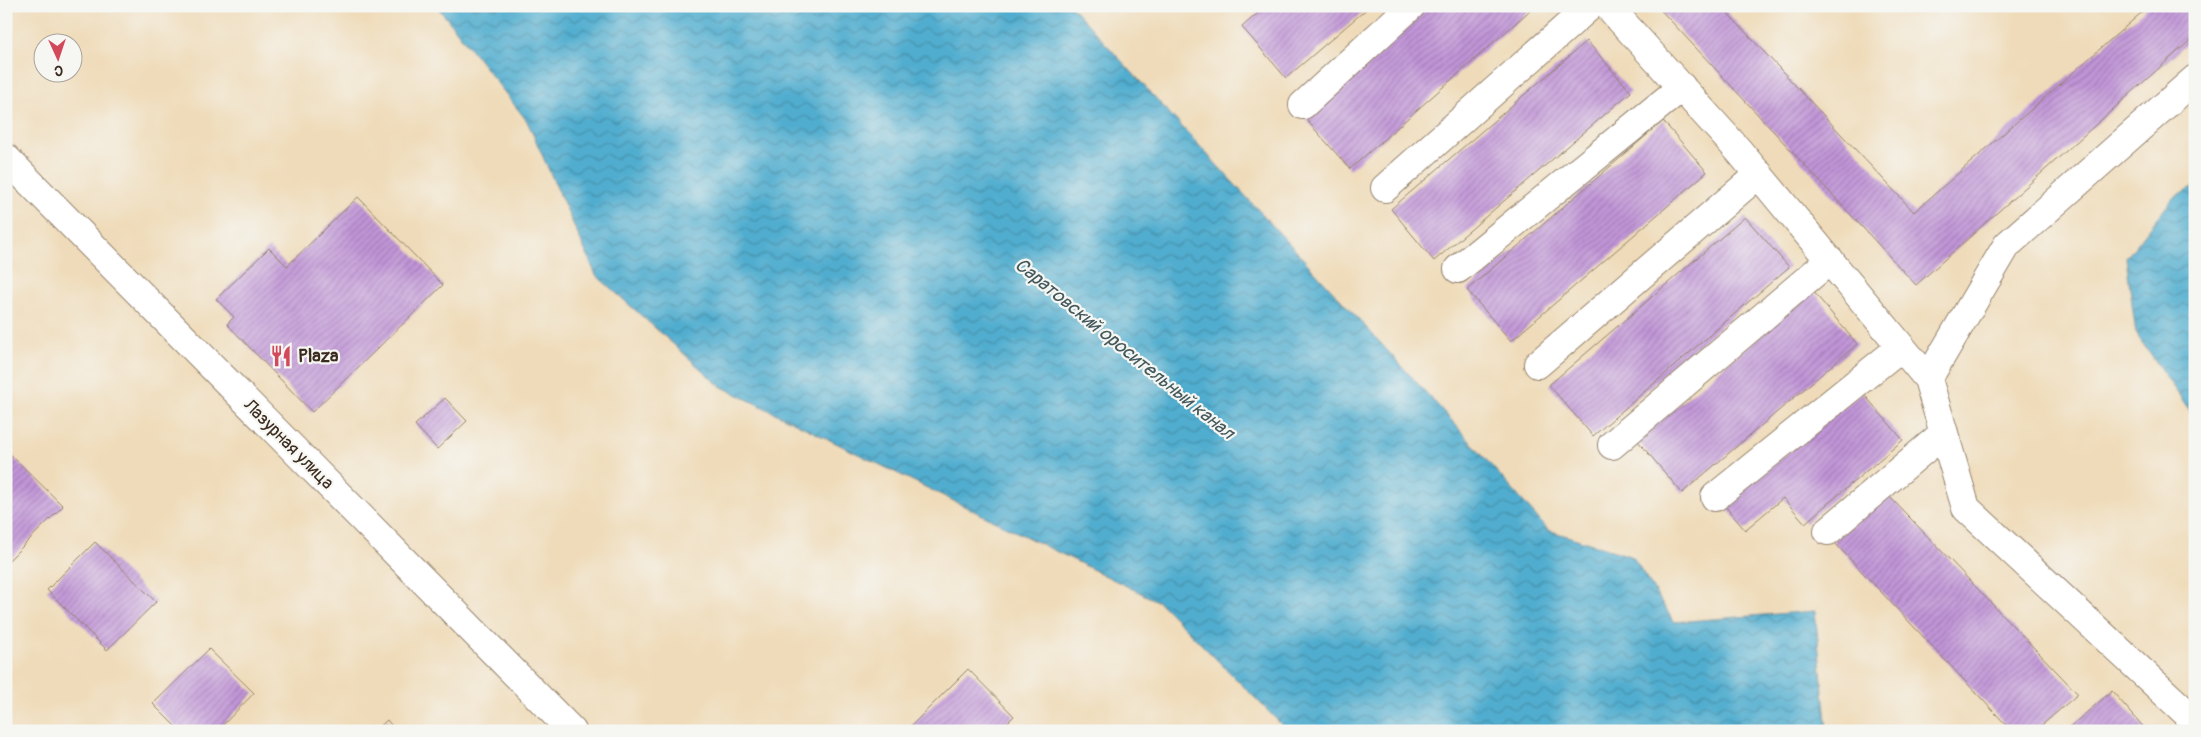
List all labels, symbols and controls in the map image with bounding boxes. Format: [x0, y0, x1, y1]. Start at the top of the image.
north arrow [32, 32, 82, 82]
text: С [54, 62, 63, 79]
water label: Саратовский оросительный канал [1010, 253, 1241, 446]
restaurant icon: Plaza [268, 343, 294, 369]
place label: Plaza [298, 345, 339, 368]
street label: Лазурная улица [238, 394, 339, 494]

